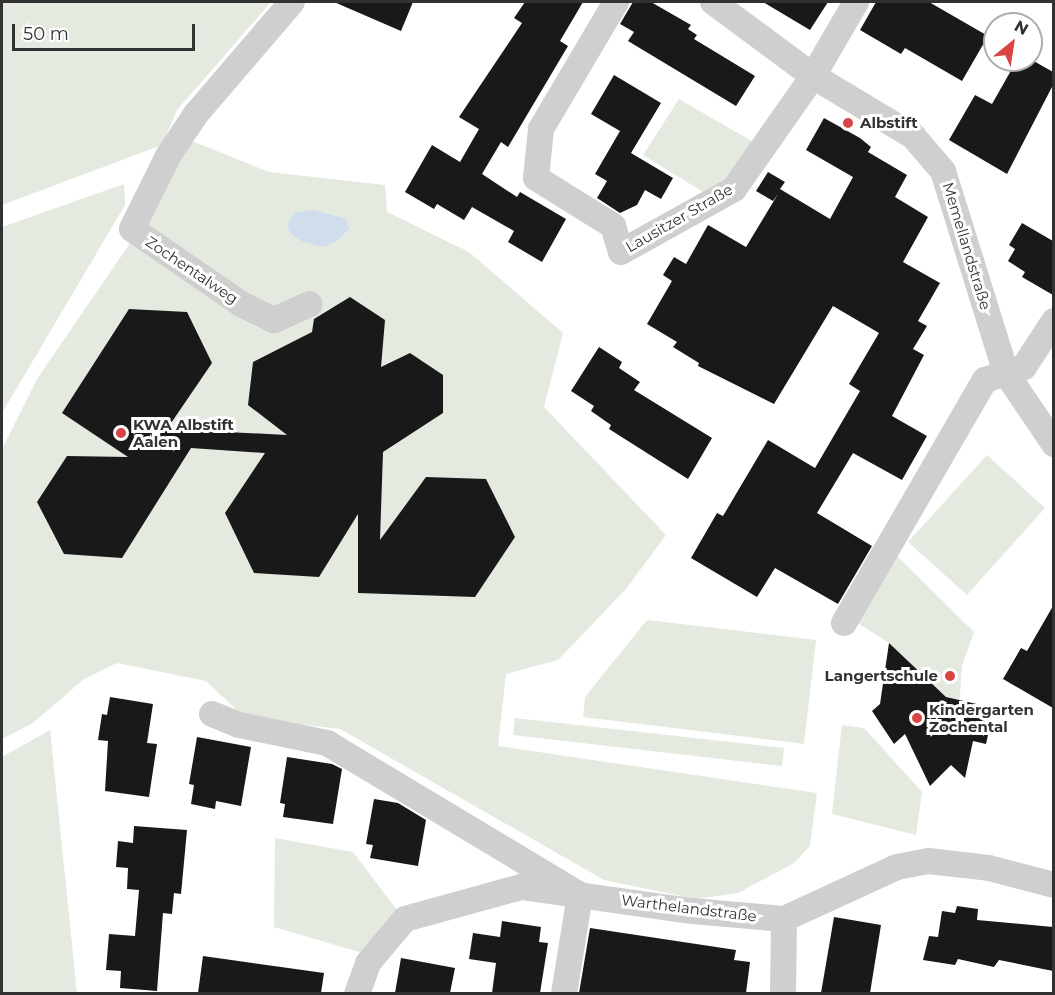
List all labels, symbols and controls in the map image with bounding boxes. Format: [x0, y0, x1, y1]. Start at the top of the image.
scale bar [15, 12, 198, 50]
north arrow [983, 12, 1043, 72]
text: N [1011, 16, 1032, 39]
text: 50 m [23, 23, 69, 45]
place label: Albstift [860, 114, 918, 132]
marker: Albstift [841, 116, 855, 130]
street label: Lausitzer Straße [622, 180, 736, 256]
street label: Memellandstraße [939, 180, 995, 312]
street label: Zochentalweg [142, 232, 242, 308]
place label: KWA Albstift Aalen [133, 415, 234, 450]
marker: KWA Albstift Aalen [114, 426, 128, 440]
place label: Langertschule [825, 667, 938, 685]
marker: Langertschule [943, 669, 957, 683]
place label: Kindergarten Zochental [929, 700, 1034, 735]
marker: Kindergarten Zochental [910, 711, 924, 725]
street label: Warthelandstraße [620, 891, 758, 925]

